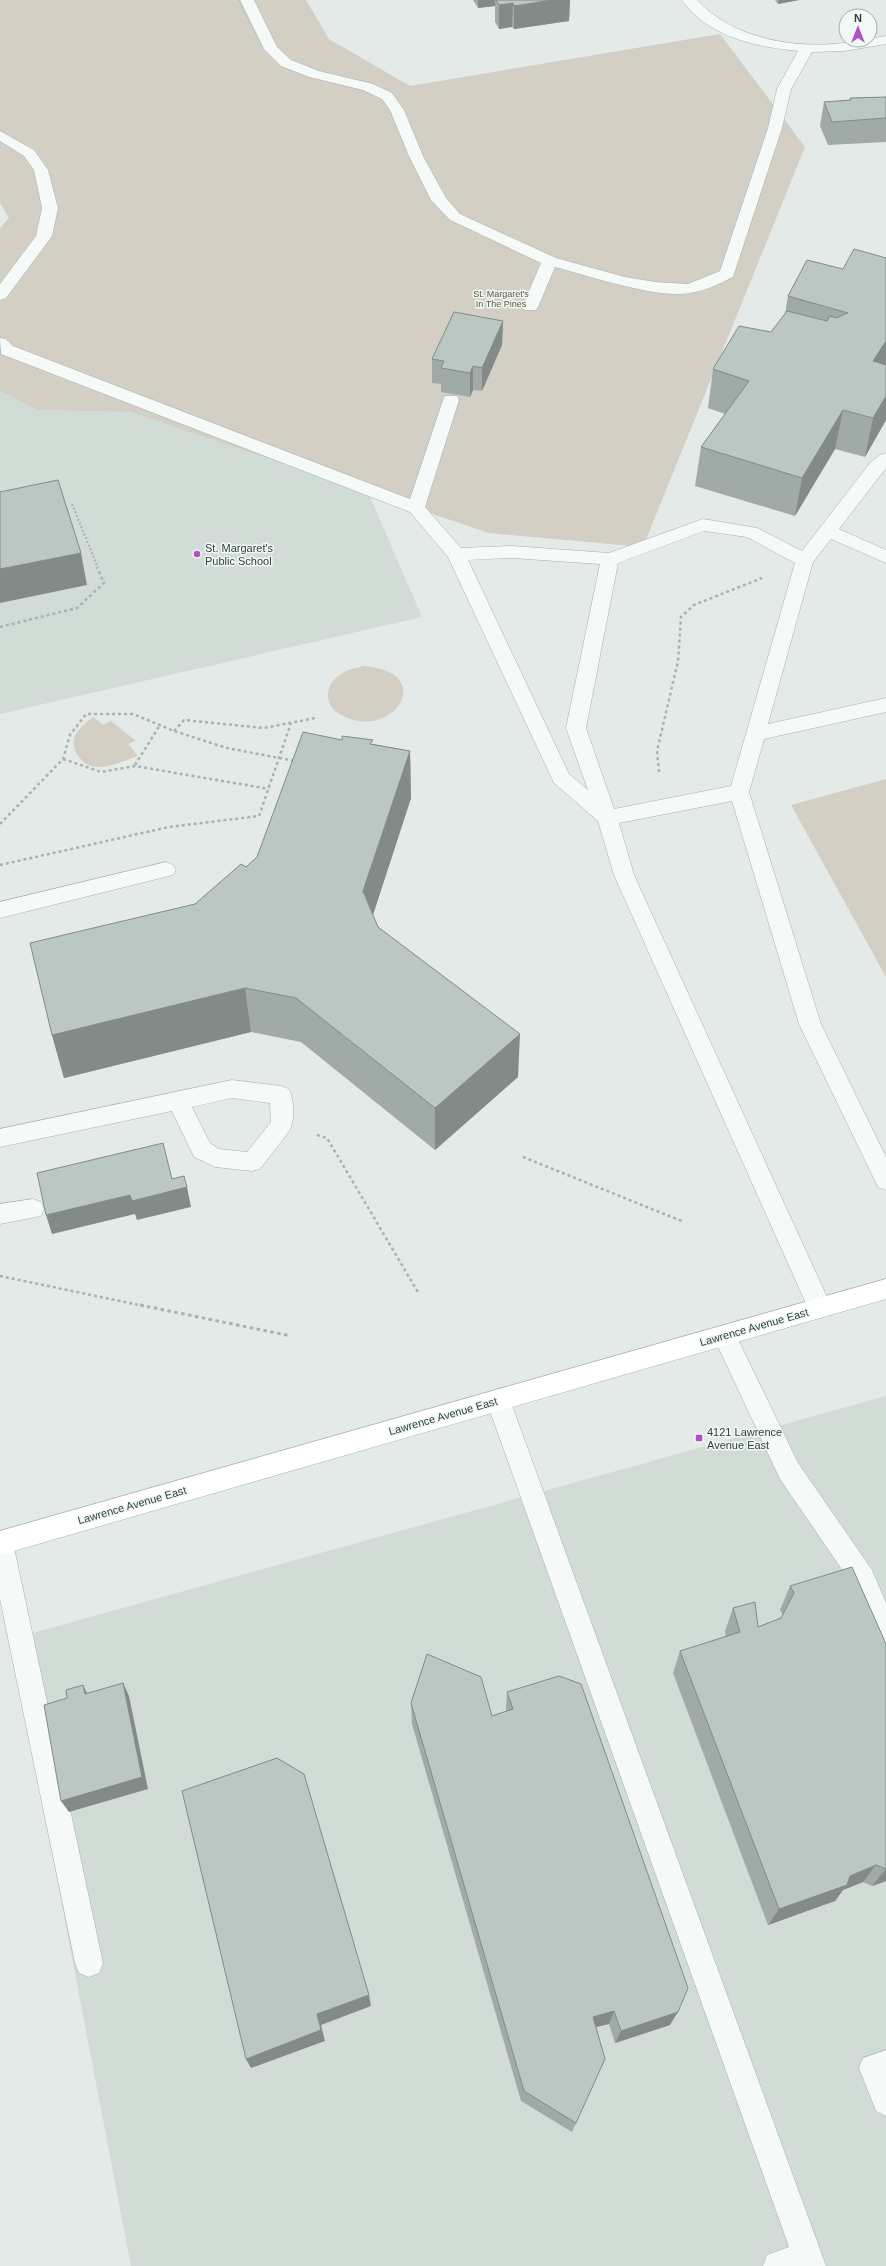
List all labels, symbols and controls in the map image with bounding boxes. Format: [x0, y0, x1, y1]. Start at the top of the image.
north arrow [838, 8, 878, 48]
text: N [854, 12, 862, 24]
park label: St. Margaret's In The Pines [473, 289, 529, 309]
place label: St. Margaret's Public School [205, 542, 274, 567]
marker: St. Margaret's Public School [192, 549, 202, 559]
street label: Lawrence Avenue East [698, 1306, 810, 1348]
street label: Lawrence Avenue East [387, 1395, 499, 1437]
place label: 4121 Lawrence Avenue East [707, 1426, 782, 1451]
marker: 4121 Lawrence Avenue East [694, 1433, 704, 1443]
street label: Lawrence Avenue East [76, 1484, 188, 1526]

